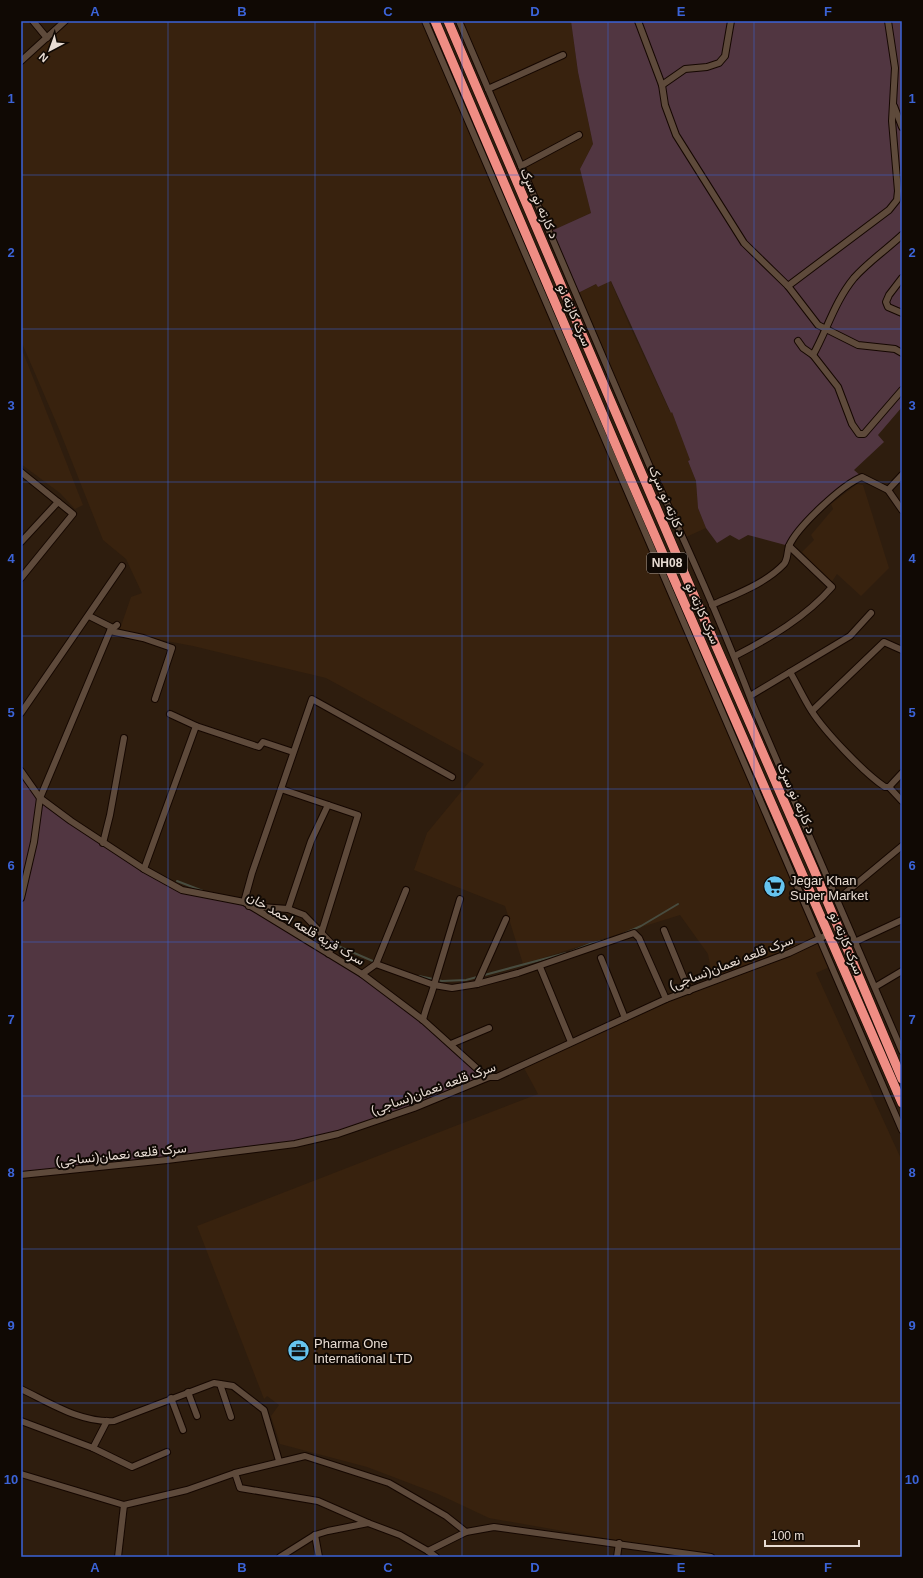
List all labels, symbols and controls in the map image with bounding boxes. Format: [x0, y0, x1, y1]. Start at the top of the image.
text: A [90, 4, 100, 19]
text: B [237, 4, 247, 19]
text: C [383, 4, 393, 19]
text: D [530, 4, 540, 19]
text: E [677, 4, 686, 19]
text: F [824, 4, 832, 19]
north arrow [30, 30, 70, 70]
text: N [36, 50, 50, 65]
text: 1 [7, 91, 15, 106]
text: 1 [908, 91, 916, 106]
street label: د کارته نو سړک [515, 166, 562, 242]
text: 2 [7, 245, 15, 260]
text: 2 [908, 245, 916, 260]
street label: سرک کارته نو [554, 282, 594, 349]
text: 3 [7, 398, 15, 413]
text: 3 [908, 398, 916, 413]
street label: د کارته نو سړک [644, 463, 689, 540]
text: 4 [7, 551, 15, 566]
text: 4 [908, 551, 916, 566]
road number: NH08 [647, 553, 687, 573]
street label: سرک کارته نو [681, 580, 723, 647]
text: 5 [7, 705, 15, 720]
text: 5 [908, 705, 916, 720]
street label: د کارته نو سړک [772, 761, 819, 837]
text: 6 [7, 858, 15, 873]
text: 6 [908, 858, 916, 873]
place label: Jegar Khan Super Market [790, 873, 868, 903]
supermarket icon: Jegar Khan Super Market [762, 874, 788, 900]
street label: سرک قریه قلعه احمد خان [244, 889, 367, 969]
street label: سرک کارته نو [826, 910, 866, 977]
street label: سرک قلعه نعمان(نساجی) [667, 932, 796, 994]
text: 7 [7, 1012, 15, 1027]
text: 7 [908, 1012, 916, 1027]
street label: سرک قلعه نعمان(نساجی) [369, 1059, 498, 1119]
street label: سرک قلعه نعمان(نساجی) [55, 1140, 187, 1170]
text: 8 [7, 1165, 15, 1180]
text: 8 [908, 1165, 916, 1180]
text: 9 [7, 1318, 15, 1333]
text: 9 [908, 1318, 916, 1333]
place label: Pharma One International LTD [314, 1336, 413, 1366]
office icon: Pharma One International LTD [285, 1337, 311, 1363]
text: 10 [4, 1472, 18, 1487]
text: 10 [905, 1472, 919, 1487]
scale bar [765, 1522, 859, 1548]
text: 100 m [771, 1529, 804, 1543]
text: A [90, 1560, 100, 1575]
text: B [237, 1560, 247, 1575]
text: C [383, 1560, 393, 1575]
text: D [530, 1560, 540, 1575]
text: E [677, 1560, 686, 1575]
text: F [824, 1560, 832, 1575]

